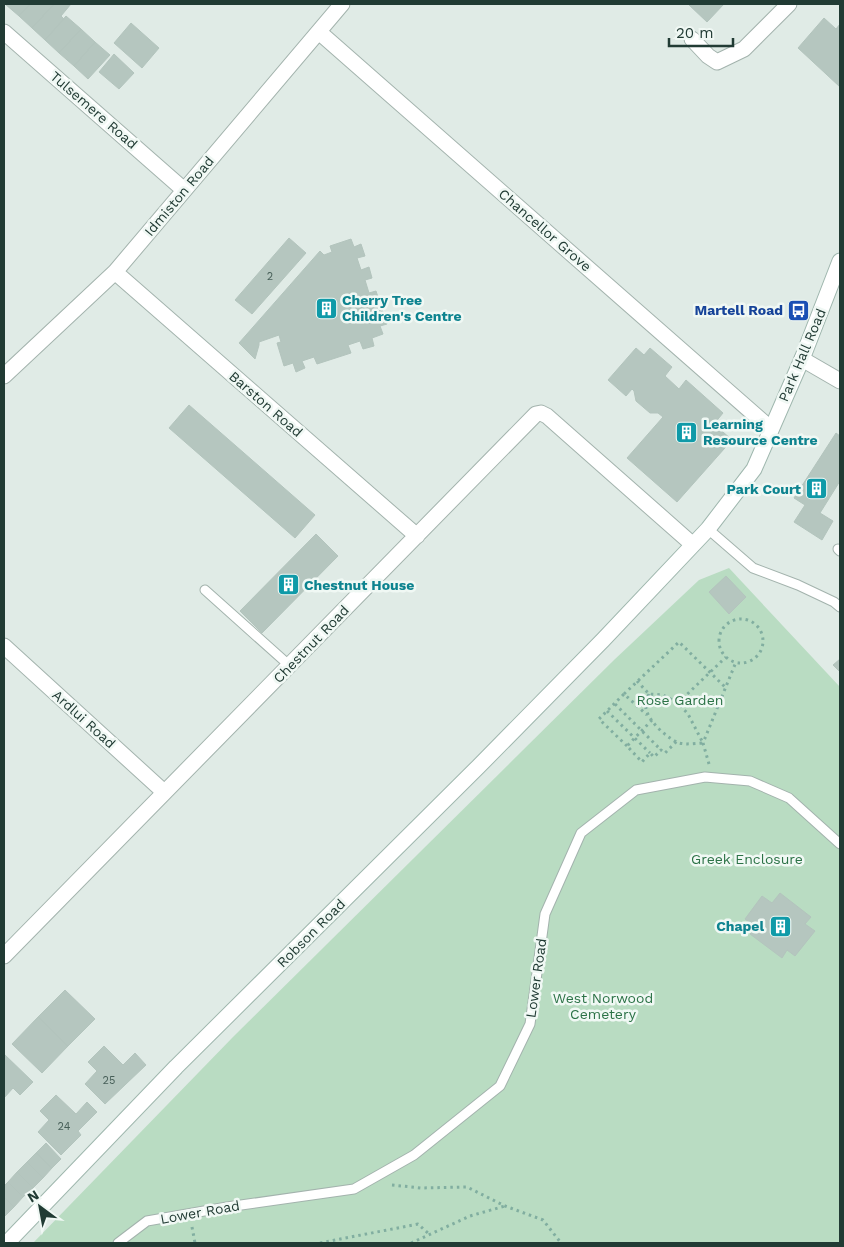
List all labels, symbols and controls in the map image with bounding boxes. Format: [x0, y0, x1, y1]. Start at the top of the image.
scale bar [669, 15, 733, 47]
text: 20 m [676, 24, 714, 42]
street label: Tulsemere Road [47, 68, 141, 152]
street label: Idmiston Road [141, 153, 217, 239]
street label: Chancellor Grove [495, 185, 595, 275]
house number: 2 [267, 270, 273, 283]
place label: Cherry Tree Children's Centre [342, 292, 462, 324]
building icon: Cherry Tree Children's Centre [314, 296, 338, 320]
bus stop icon: Martell Road [787, 298, 811, 322]
place label: Martell Road [694, 302, 783, 318]
street label: Park Hall Road [775, 306, 829, 404]
street label: Barston Road [226, 368, 306, 440]
place label: Learning Resource Centre [703, 416, 818, 448]
building icon: Learning Resource Centre [675, 420, 699, 444]
building icon: Park Court [805, 477, 829, 501]
place label: Park Court [726, 481, 801, 497]
building icon: Chestnut House [276, 573, 300, 597]
place label: Chestnut House [304, 577, 414, 593]
street label: Chestnut Road [270, 602, 352, 686]
street label: Ardlui Road [49, 687, 119, 751]
park label: Rose Garden [637, 692, 723, 708]
park label: Greek Enclosure [691, 851, 803, 867]
street label: Robson Road [274, 896, 348, 970]
building icon: Chapel [768, 914, 792, 938]
place label: Chapel [716, 918, 764, 934]
street label: Lower Road [522, 937, 550, 1019]
park label: West Norwood Cemetery [553, 990, 653, 1022]
house number: 25 [103, 1074, 115, 1087]
house number: 24 [58, 1120, 71, 1133]
north arrow [15, 1182, 65, 1232]
text: N [24, 1186, 42, 1206]
street label: Lower Road [159, 1197, 241, 1227]

